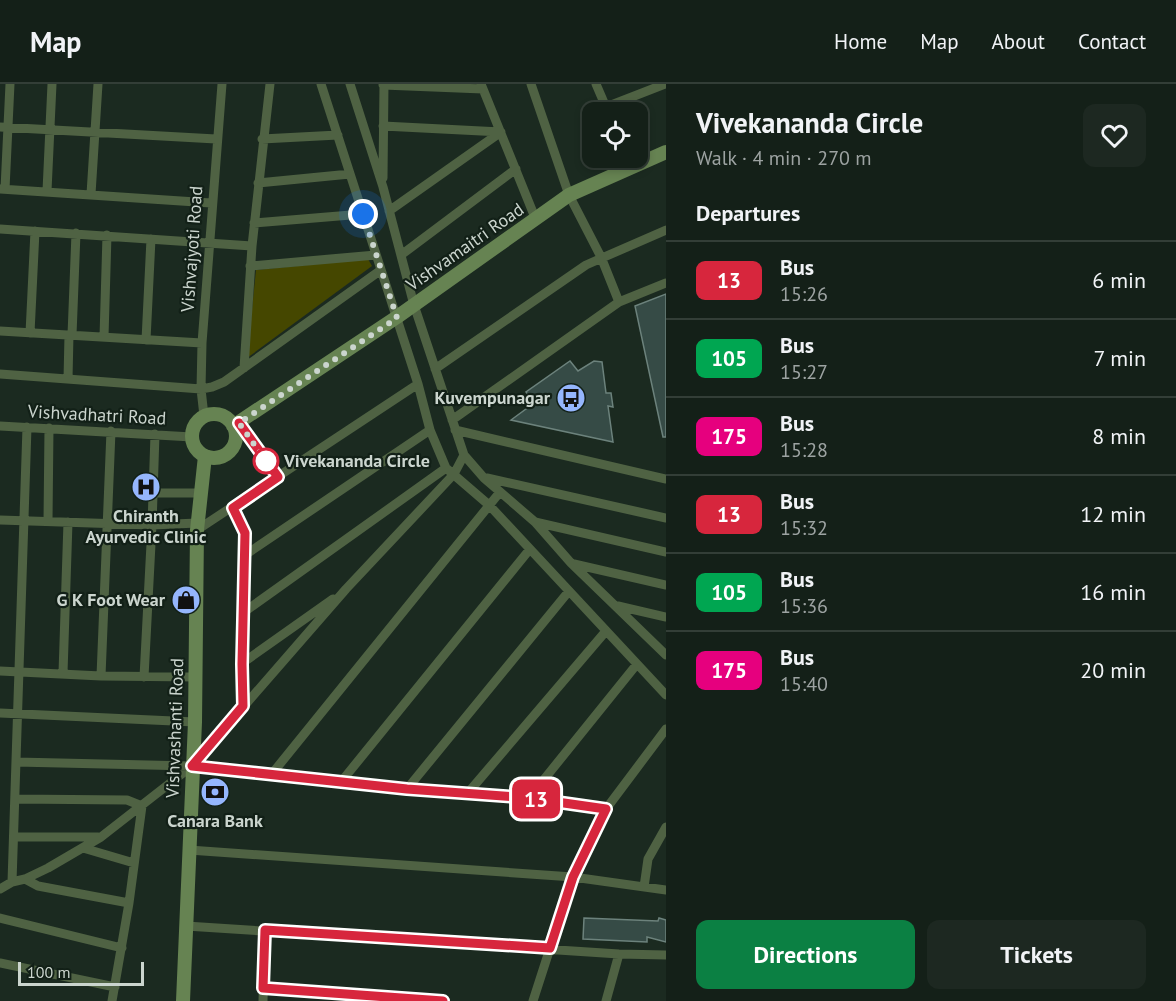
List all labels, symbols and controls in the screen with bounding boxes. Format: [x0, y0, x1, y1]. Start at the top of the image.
text: Map [30, 23, 81, 60]
text: Home [834, 28, 887, 55]
text: Map [920, 28, 959, 55]
text: About [992, 28, 1045, 55]
text: Contact [1078, 28, 1146, 55]
map controls [582, 102, 648, 168]
button: locate [582, 102, 648, 168]
text: Vivekananda Circle [696, 104, 923, 141]
button: heart [1083, 104, 1146, 167]
text: Walk · 4 min · 270 m [696, 145, 872, 171]
street label: Vishvajyoti Road [176, 185, 207, 314]
street label: Vishvamaitri Road [401, 197, 528, 296]
your location [348, 199, 378, 229]
text: Departures [696, 199, 800, 227]
text: Bus [780, 253, 814, 281]
text: 6 min [1092, 266, 1146, 294]
text: 13 [717, 267, 741, 294]
text: 15:26 [780, 281, 828, 307]
text: Bus [780, 331, 814, 359]
text: 7 min [1094, 344, 1146, 372]
text: 105 [711, 345, 747, 372]
text: 15:27 [780, 359, 828, 385]
bus stop icon: Kuvempunagar [555, 382, 587, 414]
place label: Kuvempunagar [434, 386, 551, 409]
street label: Vishvadhatri Road [26, 399, 167, 430]
text: Bus [780, 409, 814, 437]
text: 8 min [1092, 422, 1146, 450]
text: 175 [711, 423, 747, 450]
text: 15:28 [780, 437, 828, 463]
marker: Vivekananda Circle [253, 448, 279, 474]
place label: Vivekananda Circle [283, 449, 430, 472]
hospital icon: Chiranth Ayurvedic Clinic [130, 471, 162, 503]
text: Bus [780, 487, 814, 515]
text: 12 min [1080, 500, 1146, 528]
text: 13 [717, 501, 741, 528]
place label: Chiranth Ayurvedic Clinic [86, 504, 207, 548]
text: 15:32 [780, 515, 828, 541]
text: Bus [780, 565, 814, 593]
text: 16 min [1080, 578, 1146, 606]
text: 105 [711, 579, 747, 606]
shop icon: G K Foot Wear [170, 584, 202, 616]
place label: G K Foot Wear [56, 588, 166, 611]
text: 15:36 [780, 593, 828, 619]
text: Bus [780, 643, 814, 671]
text: 20 min [1080, 656, 1146, 684]
text: 175 [711, 657, 747, 684]
street label: Vishvashanti Road [161, 658, 188, 799]
text: 15:40 [780, 671, 828, 697]
bank icon: Canara Bank [199, 776, 231, 808]
line badge: 13 [509, 780, 563, 818]
text: 13 [524, 786, 548, 813]
place label: Canara Bank [167, 809, 263, 832]
button: Directions [696, 920, 915, 989]
button: Tickets [927, 920, 1146, 989]
scale bar [18, 959, 144, 986]
text: 100 m [27, 962, 70, 982]

